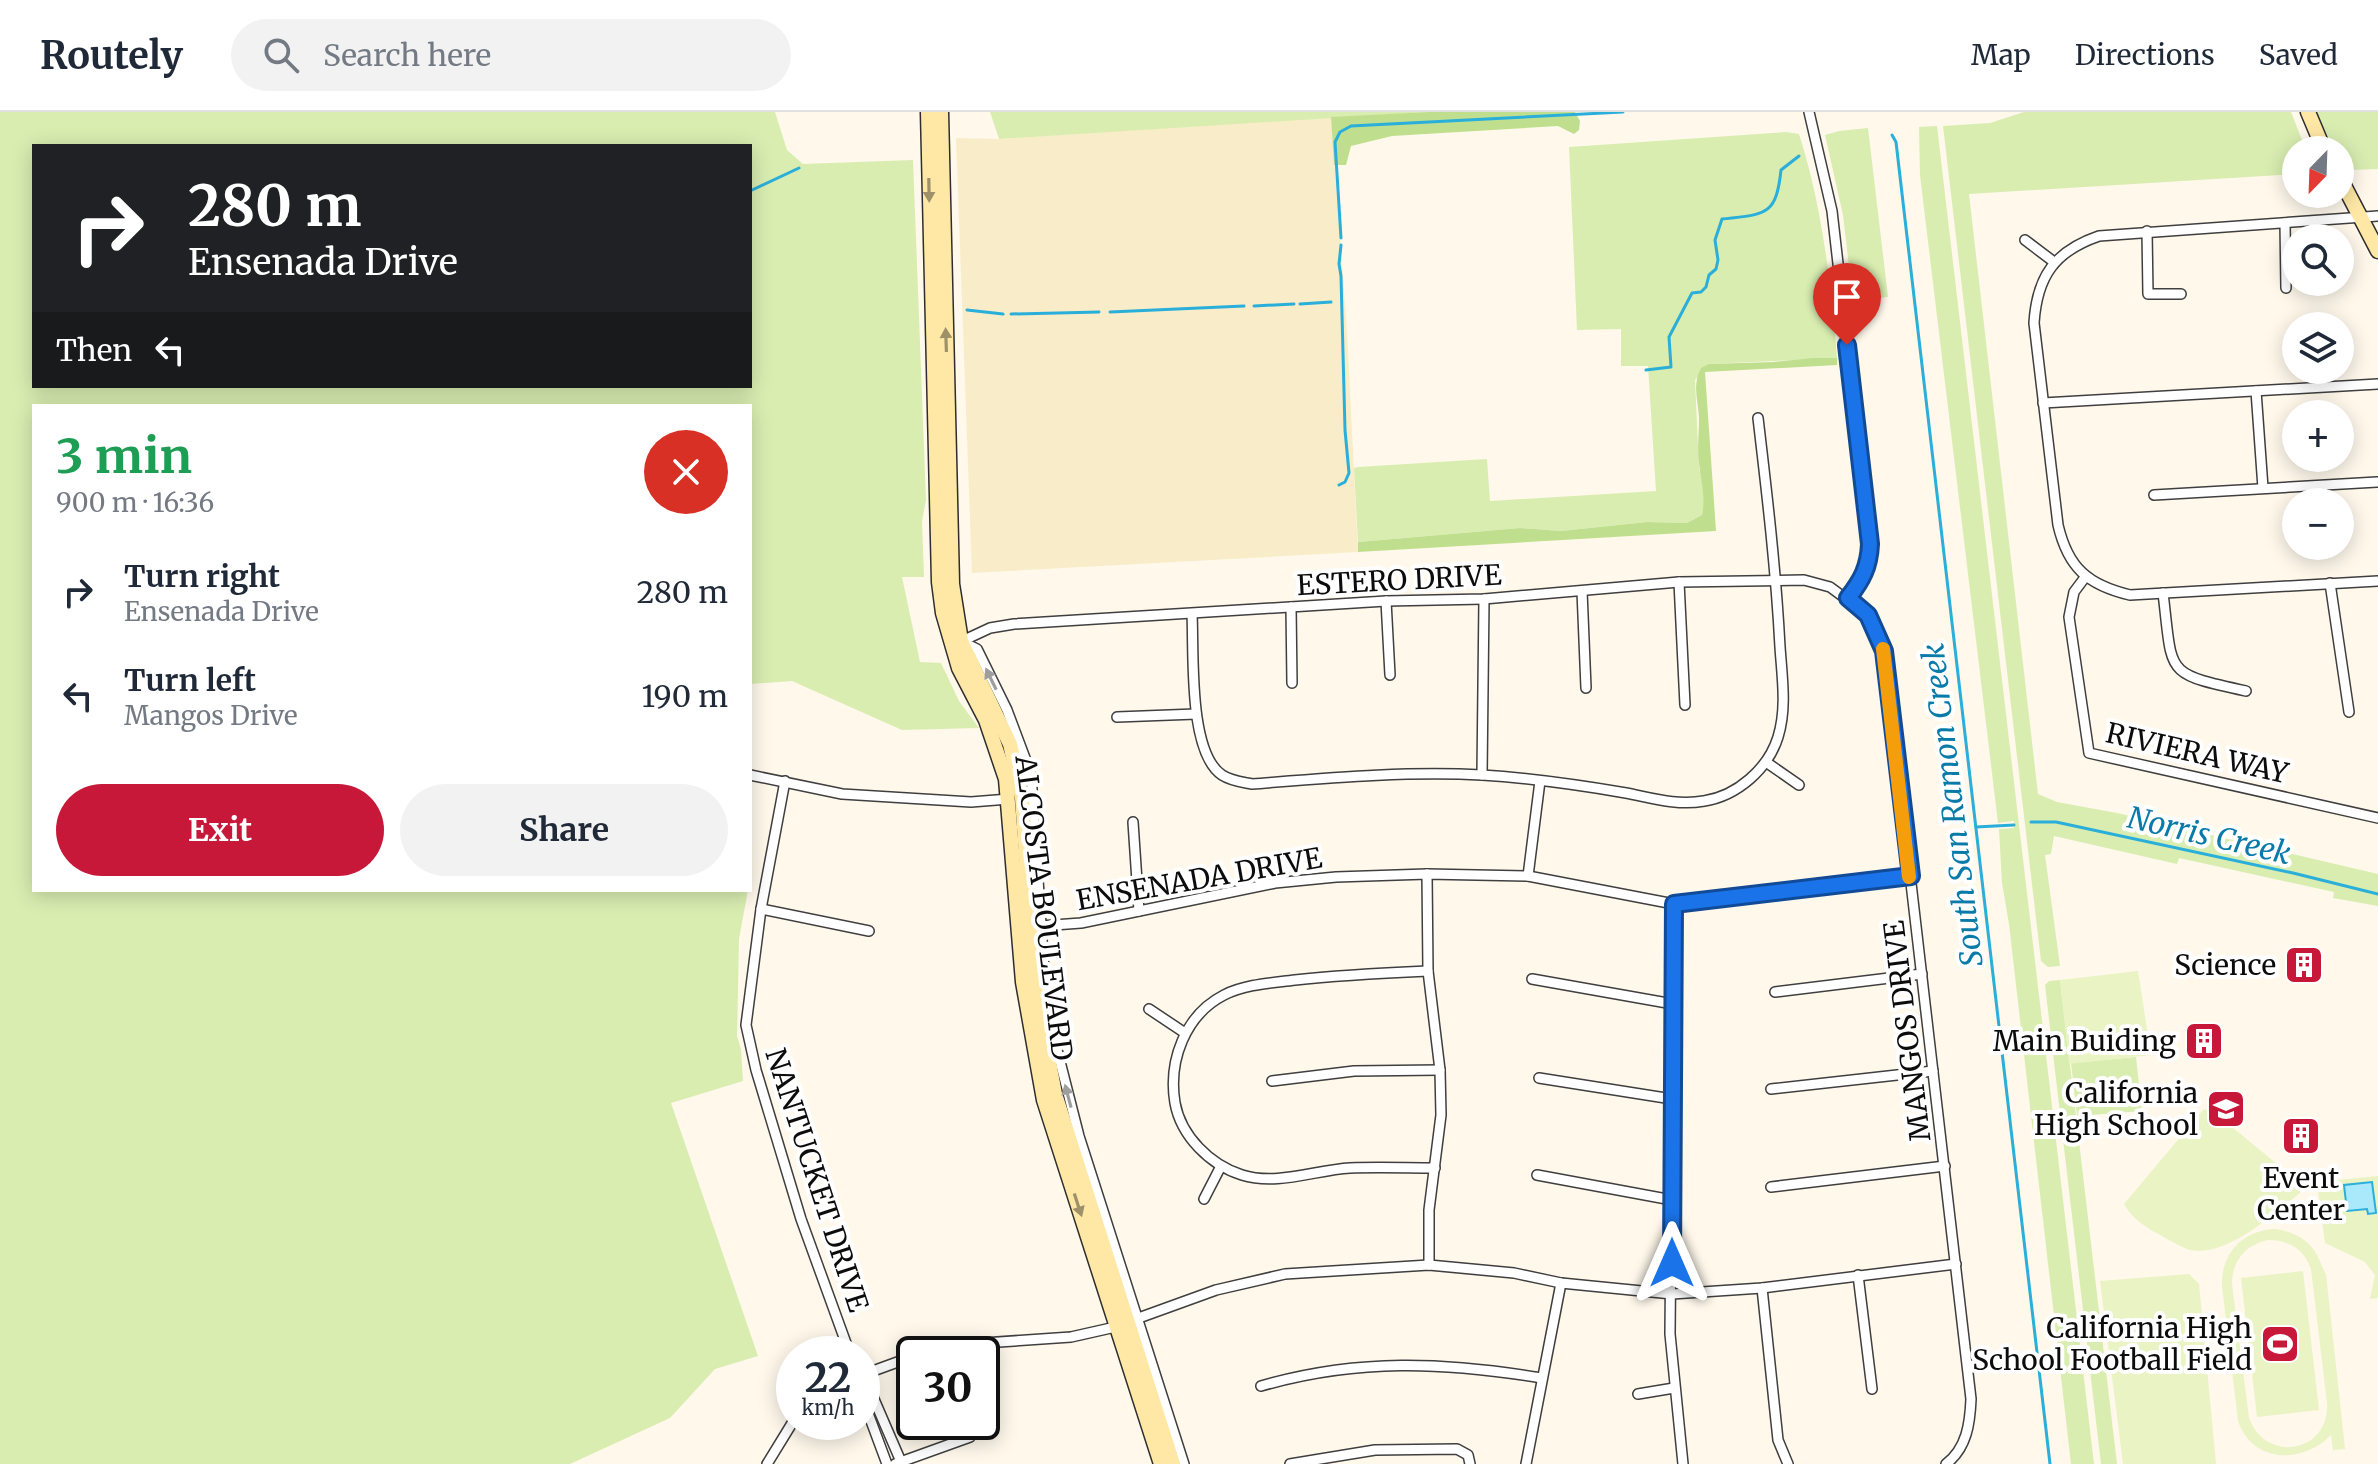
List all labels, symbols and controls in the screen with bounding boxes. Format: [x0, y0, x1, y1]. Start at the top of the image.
search box [231, 19, 791, 91]
text: Routely [40, 32, 183, 79]
icon: search [259, 33, 303, 77]
text: Search here [323, 36, 491, 74]
text: Map [1971, 37, 2031, 73]
text: Directions [2075, 37, 2215, 73]
text: Saved [2259, 37, 2338, 73]
north arrow [2282, 136, 2354, 208]
map controls [2282, 136, 2354, 560]
text: 280 m [188, 171, 362, 241]
icon: right [56, 176, 160, 280]
one-way arrow [923, 178, 935, 203]
button: search [2282, 224, 2354, 296]
text: Ensenada Drive [188, 240, 458, 285]
pin [1813, 263, 1881, 345]
icon: arrive [1825, 275, 1869, 319]
button: layers [2282, 312, 2354, 384]
one-way arrow [940, 327, 953, 352]
icon: left [148, 328, 192, 372]
text: Then [56, 331, 132, 369]
button: + [2282, 400, 2354, 472]
text: 3 min [56, 426, 192, 486]
button: close [644, 430, 728, 514]
text: 900 m · 16:36 [56, 486, 214, 519]
button: − [2282, 488, 2354, 560]
text: Turn right [124, 557, 280, 595]
street label: ESTERO DRIVE [1296, 557, 1503, 603]
icon: right [56, 570, 100, 614]
text: 280 m [637, 573, 728, 611]
text: Ensenada Drive [124, 595, 319, 628]
water label: South San Ramon Creek [1913, 641, 1991, 969]
text: Turn left [124, 661, 256, 699]
one-way arrow [984, 667, 998, 690]
icon: left [56, 674, 100, 718]
text: 190 m [641, 677, 728, 715]
text: Mangos Drive [124, 699, 298, 732]
street label: RIVIERA WAY [2103, 715, 2292, 792]
street label: ALCOSTA BOULEVARD [1007, 752, 1081, 1063]
button: Exit [56, 784, 384, 876]
button: Share [400, 784, 728, 876]
water label: Norris Creek [2124, 798, 2295, 872]
street label: ENSENADA DRIVE [1073, 840, 1325, 918]
street label: MANGOS DRIVE [1876, 918, 1938, 1143]
building icon: Science [2283, 944, 2325, 986]
place label: Science [2174, 947, 2276, 983]
building icon: Main Buiding [2183, 1020, 2225, 1062]
place label: Main Buiding [1993, 1023, 2176, 1059]
street label: NANTUCKET DRIVE [757, 1044, 877, 1316]
place label: California High School [2034, 1075, 2198, 1143]
one-way arrow [1061, 1083, 1074, 1107]
school or university icon: California High School [2205, 1088, 2247, 1130]
building icon: Event Center [2280, 1115, 2322, 1157]
place label: Event Center [2257, 1160, 2345, 1228]
one-way arrow [1072, 1194, 1084, 1218]
position arrow [1630, 1221, 1714, 1305]
place label: California High School Football Field [1972, 1310, 2252, 1378]
sports icon: California High School Football Field [2259, 1323, 2301, 1365]
speed limit sign: 30 [896, 1336, 1000, 1440]
text: 22 [805, 1353, 851, 1403]
text: km/h [802, 1395, 854, 1420]

